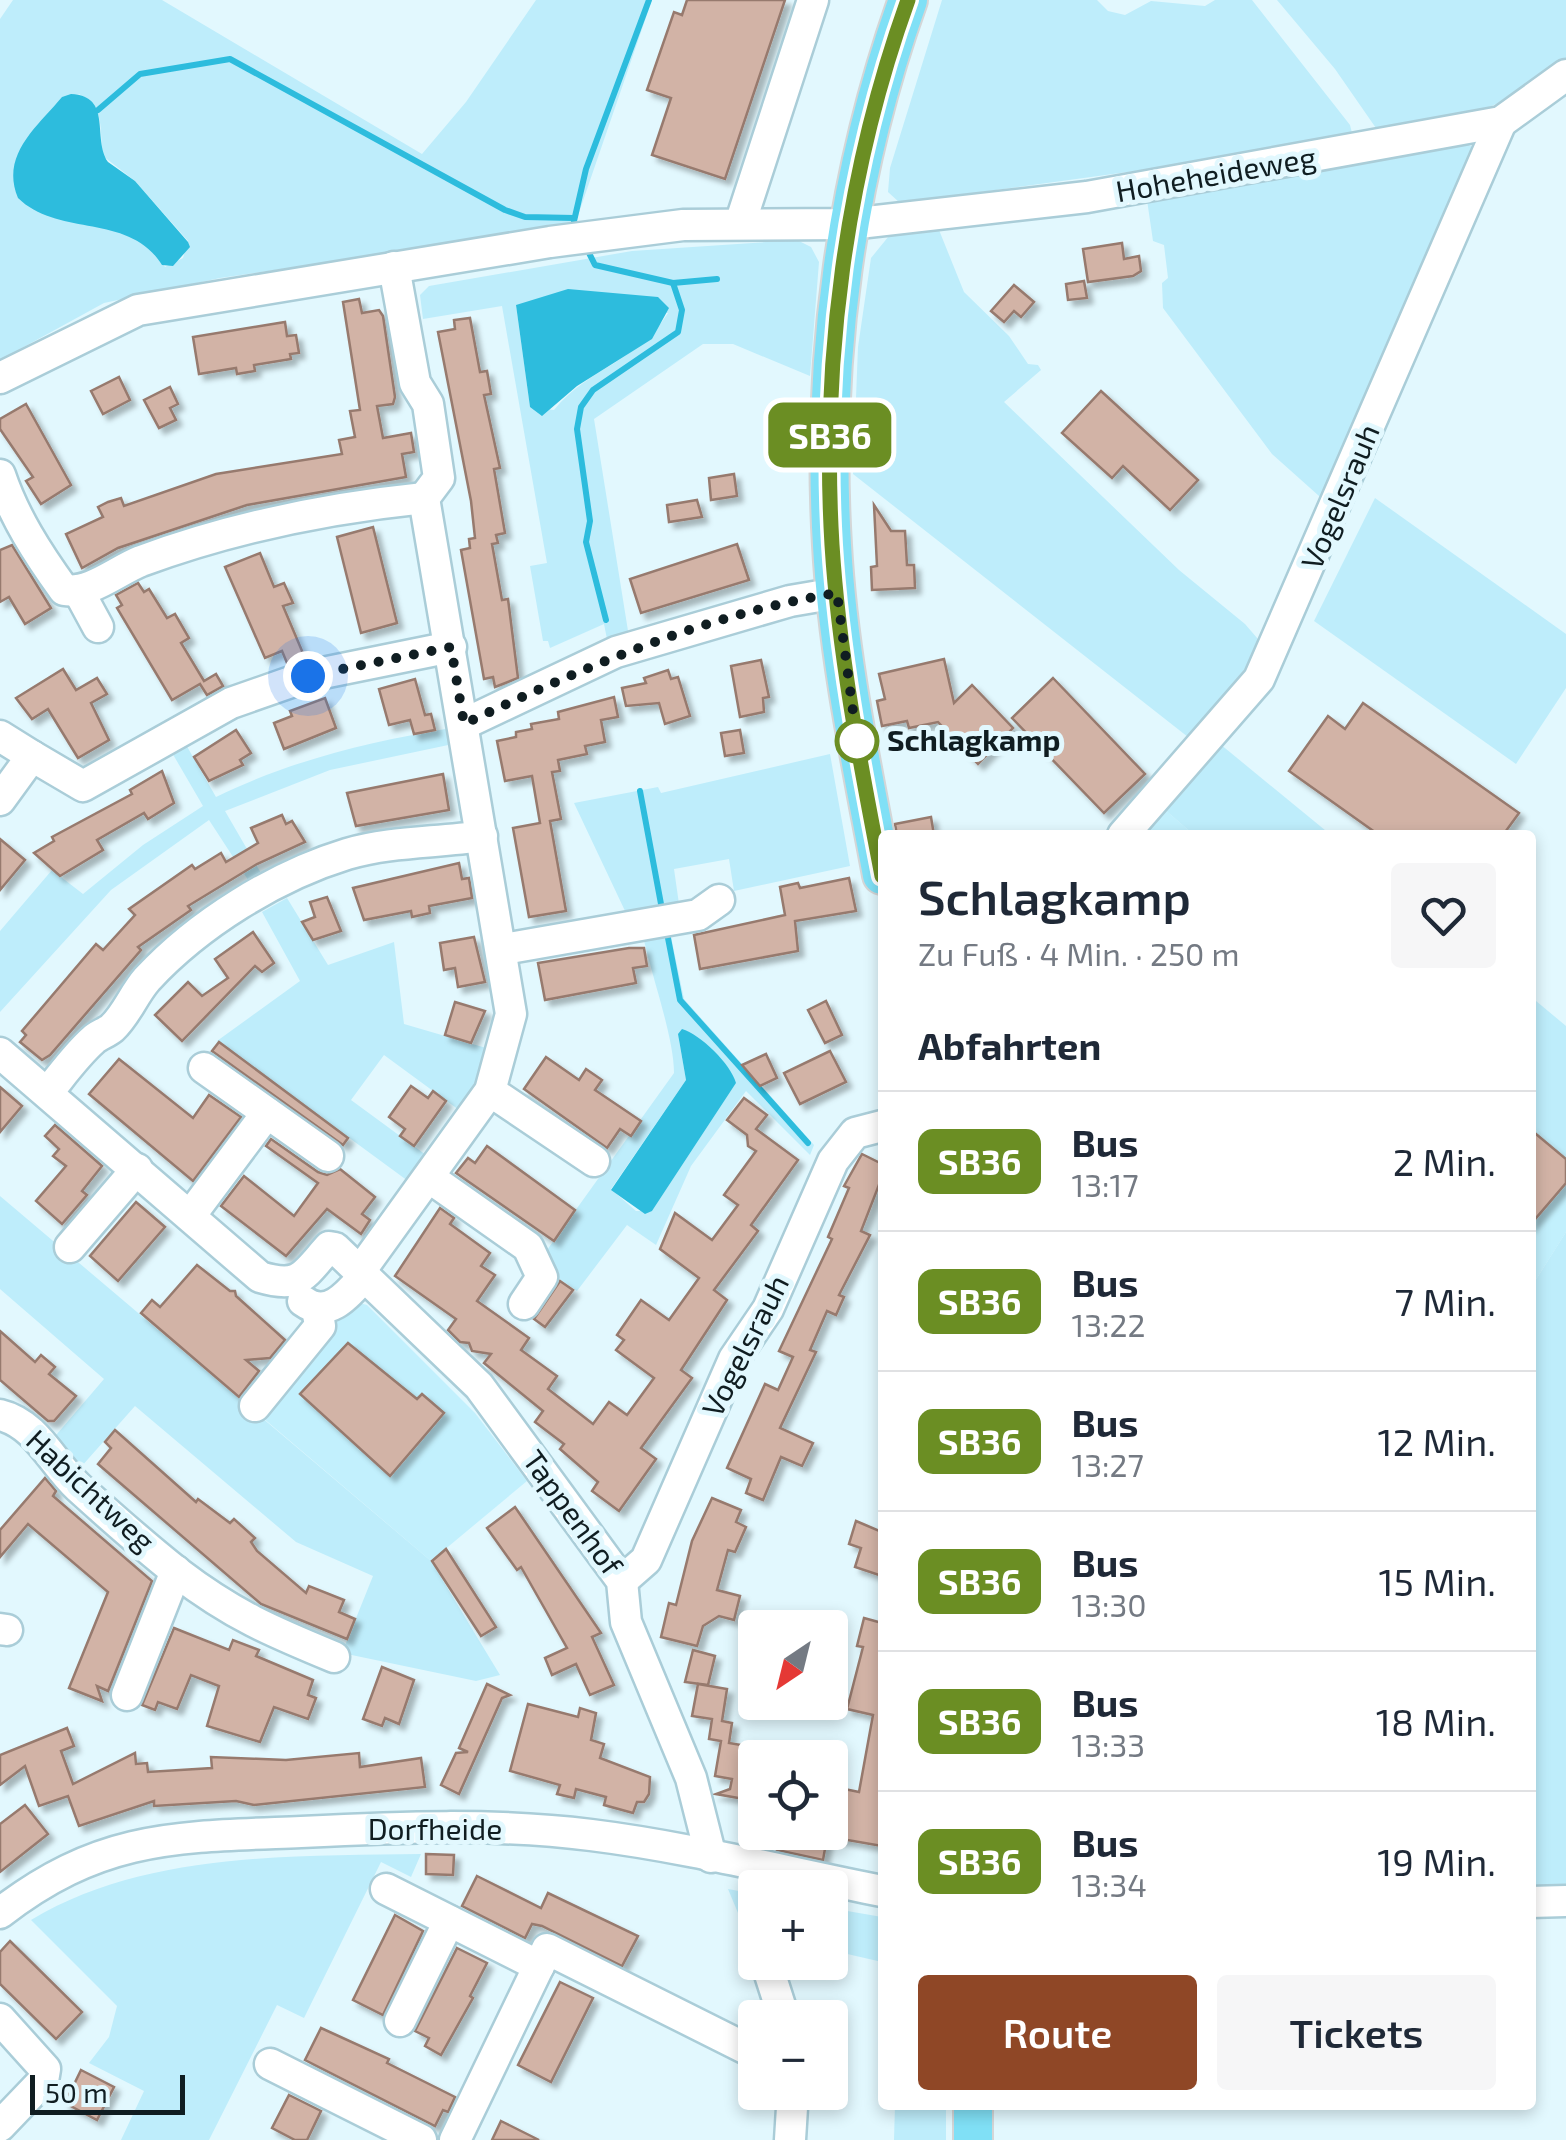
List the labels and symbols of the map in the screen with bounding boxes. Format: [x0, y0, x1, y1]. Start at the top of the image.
street label: Hoheheideweg [1113, 138, 1319, 208]
line badge: SB36 [760, 402, 900, 468]
street label: Vogelsrauh [1292, 418, 1386, 574]
your location [283, 651, 333, 701]
marker: Schlagkamp [836, 720, 878, 762]
place label: Schlagkamp [887, 721, 1061, 757]
street label: Vogelsrauh [693, 1268, 795, 1422]
street label: Habichtweg [20, 1421, 163, 1558]
street label: Tappenhof [516, 1442, 631, 1582]
north arrow [738, 1610, 848, 1720]
street label: Dorfheide [368, 1810, 502, 1846]
scale bar [30, 2070, 185, 2114]

